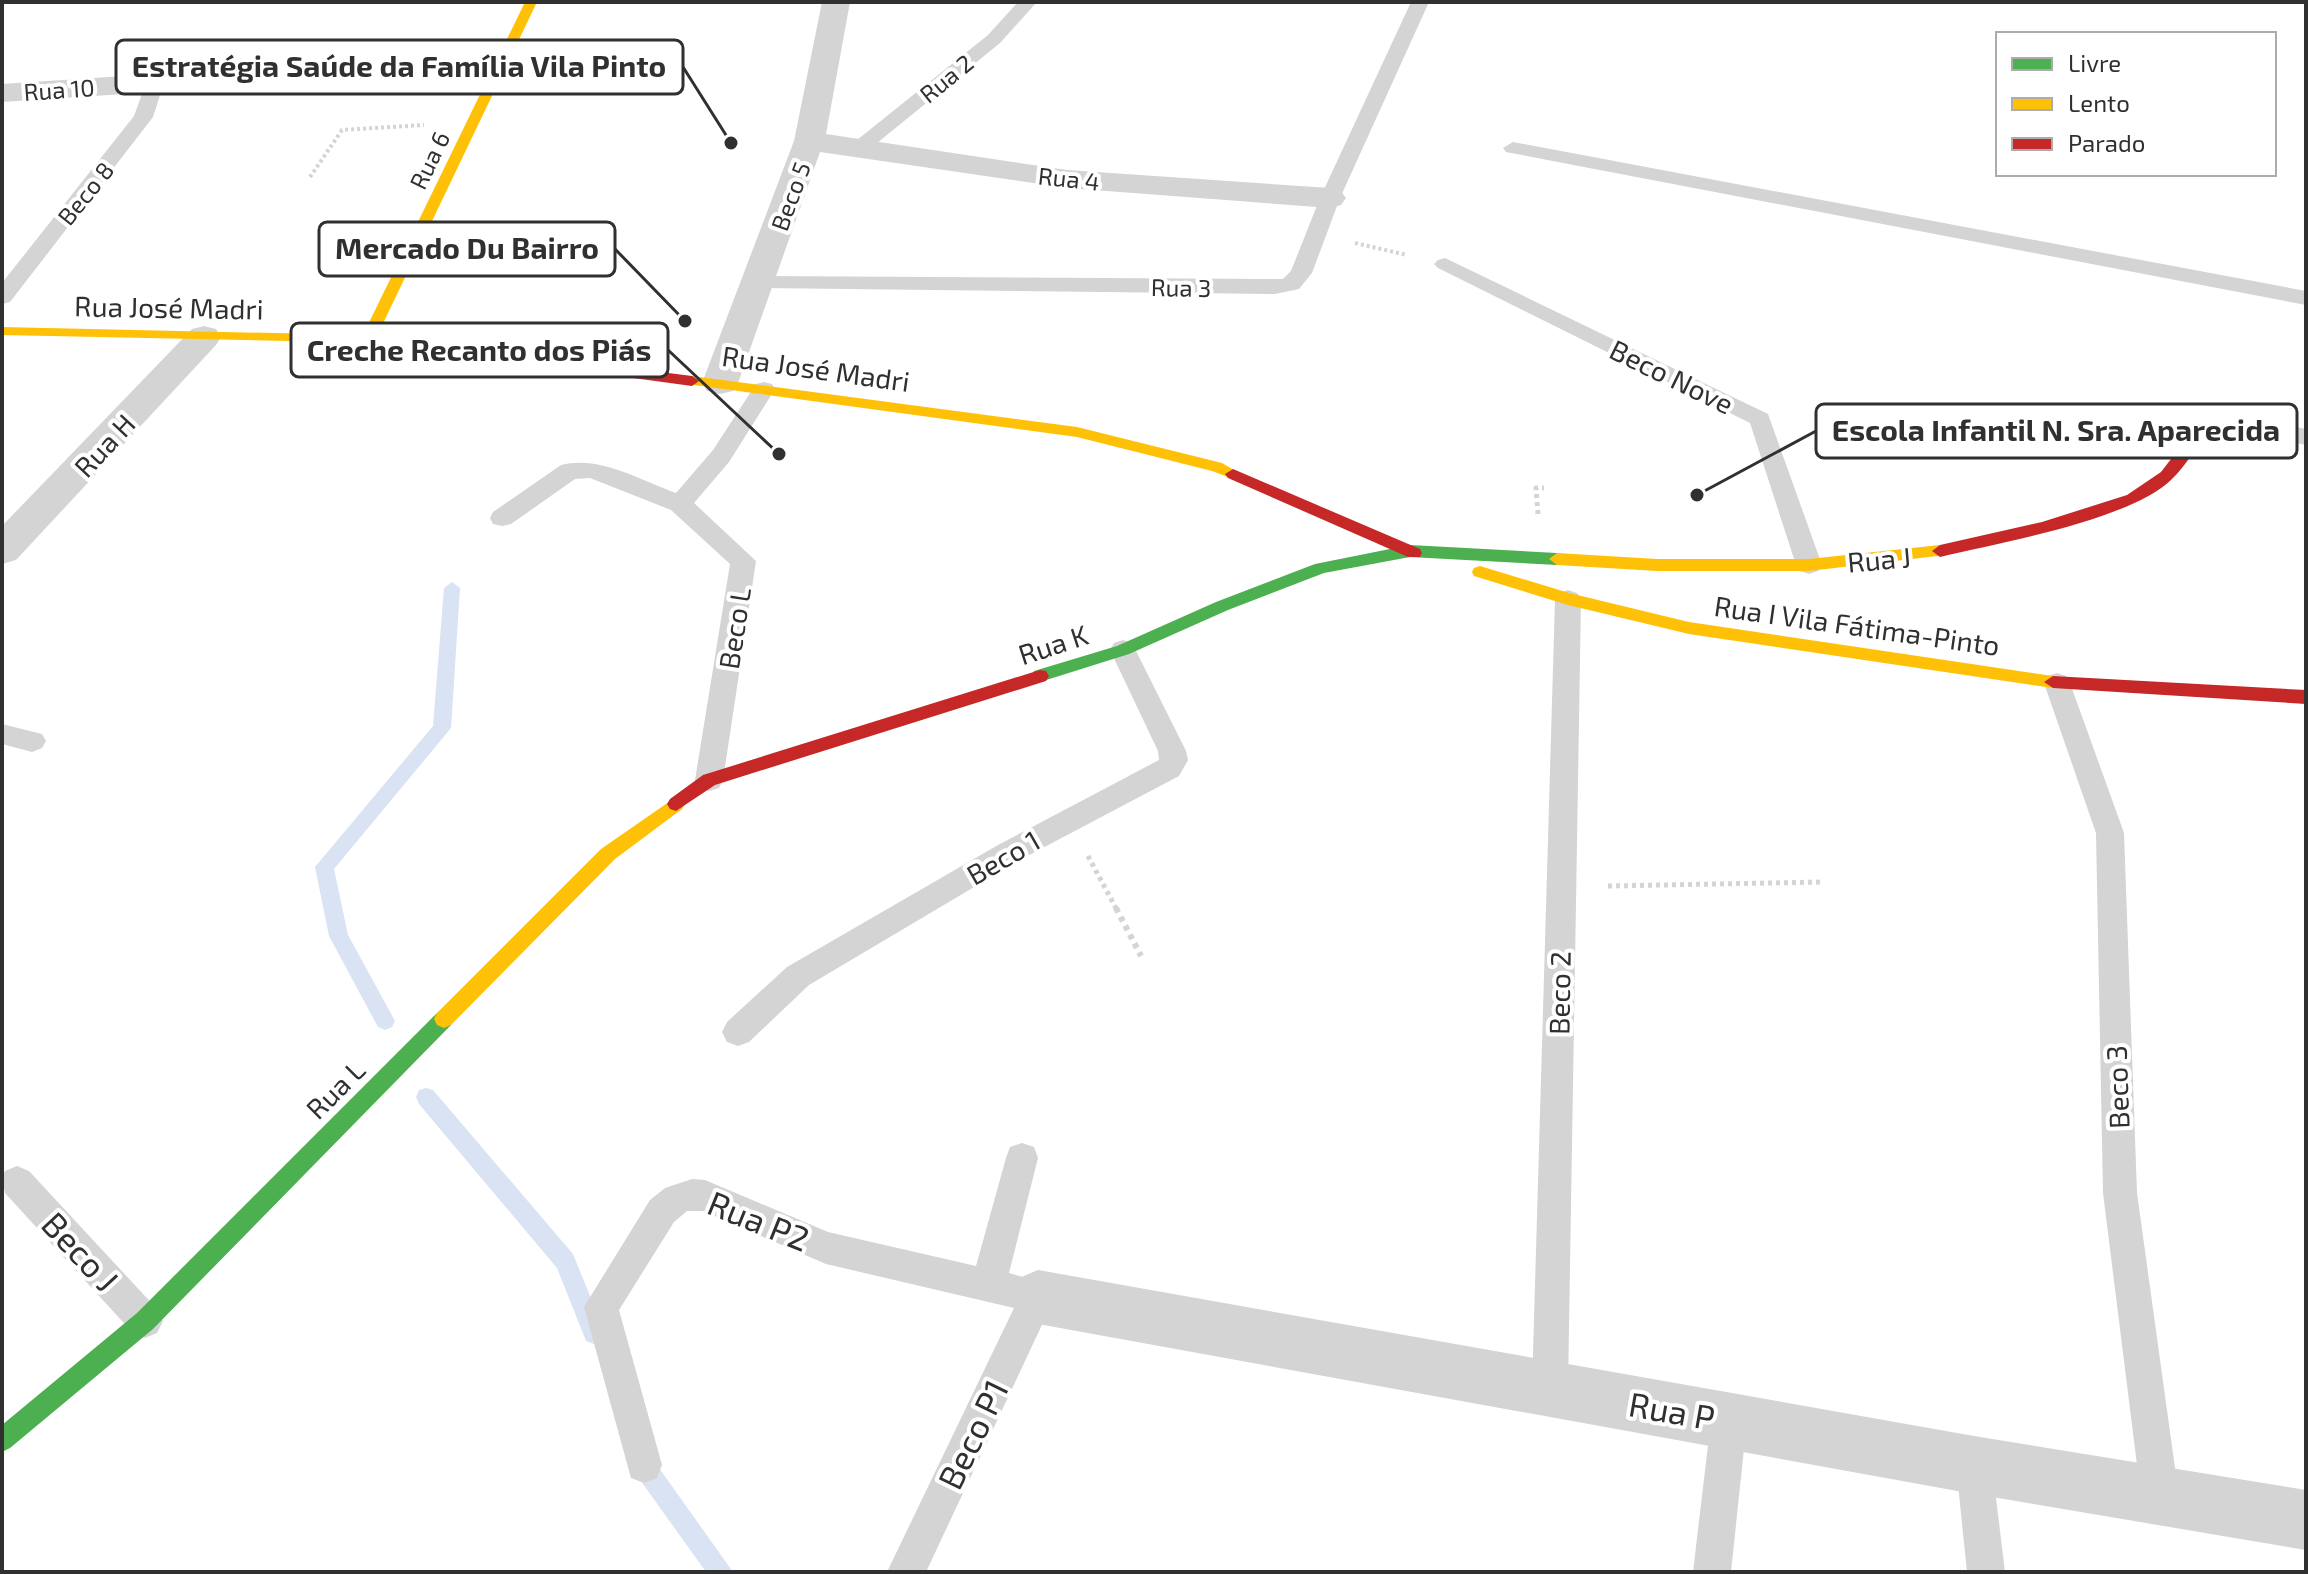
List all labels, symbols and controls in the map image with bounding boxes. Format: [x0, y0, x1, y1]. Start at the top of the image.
legend [1996, 32, 2276, 176]
callout: Estratégia Saúde da Família Vila Pinto [116, 40, 683, 94]
text: Estratégia Saúde da Família Vila Pinto [132, 47, 666, 83]
street label: Rua 2 [913, 48, 979, 108]
text: Livre [2068, 48, 2121, 77]
street label: Rua 10 [23, 72, 95, 106]
text: Lento [2068, 88, 2130, 117]
street label: Rua 6 [403, 126, 455, 194]
text: Parado [2068, 128, 2145, 157]
street label: Beco 8 [51, 156, 119, 230]
street label: Beco 5 [764, 158, 816, 234]
street label: Rua 4 [1037, 160, 1101, 196]
callout: Mercado Du Bairro [319, 222, 615, 276]
text: Mercado Du Bairro [335, 229, 599, 265]
street label: Rua 3 [1151, 272, 1211, 302]
street label: Rua José Madri [74, 288, 264, 326]
callout: Creche Recanto dos Piás [291, 323, 668, 377]
text: Creche Recanto dos Piás [307, 331, 651, 367]
street label: Beco Nove [1605, 332, 1739, 420]
street label: Rua José Madri [720, 338, 912, 398]
callout: Escola Infantil N. Sra. Aparecida [1816, 404, 2297, 458]
street label: Rua H [66, 406, 142, 484]
text: Escola Infantil N. Sra. Aparecida [1832, 411, 2280, 447]
street label: Rua J [1846, 539, 1912, 579]
street label: Beco L [711, 585, 757, 671]
street label: Rua I Vila Fátima-Pinto [1712, 588, 2002, 662]
street label: Rua K [1014, 617, 1093, 671]
street label: Beco 1 [960, 822, 1046, 892]
street label: Beco 2 [1541, 951, 1577, 1035]
street label: Beco 3 [2099, 1045, 2135, 1129]
street label: Rua L [298, 1052, 372, 1126]
street label: Rua P2 [702, 1181, 816, 1259]
street label: Beco J [34, 1203, 128, 1299]
street label: Beco P1 [928, 1373, 1016, 1495]
street label: Rua P [1626, 1382, 1718, 1438]

